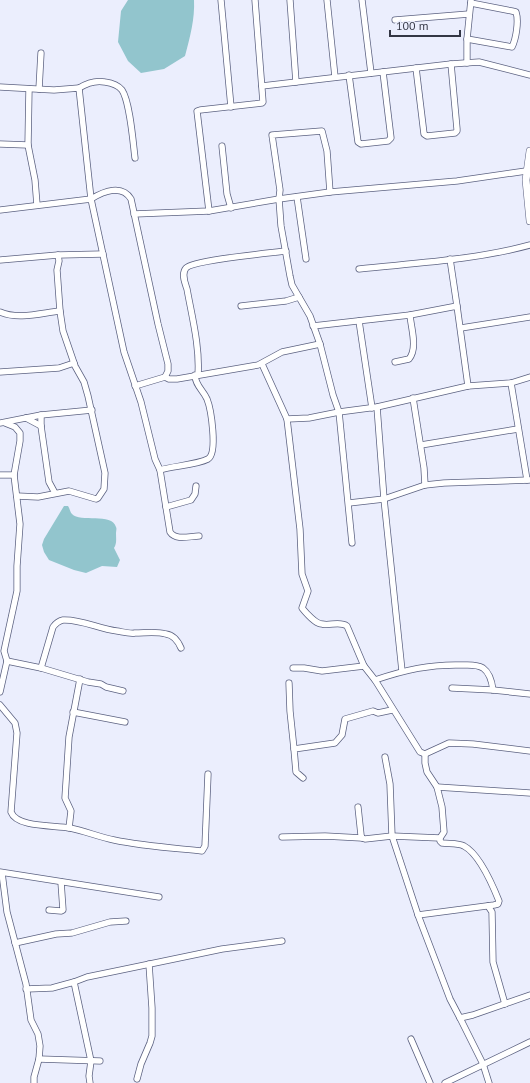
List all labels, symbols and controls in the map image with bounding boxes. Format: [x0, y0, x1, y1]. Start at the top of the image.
scale bar [390, 12, 460, 38]
text: 100 m [396, 18, 429, 33]

